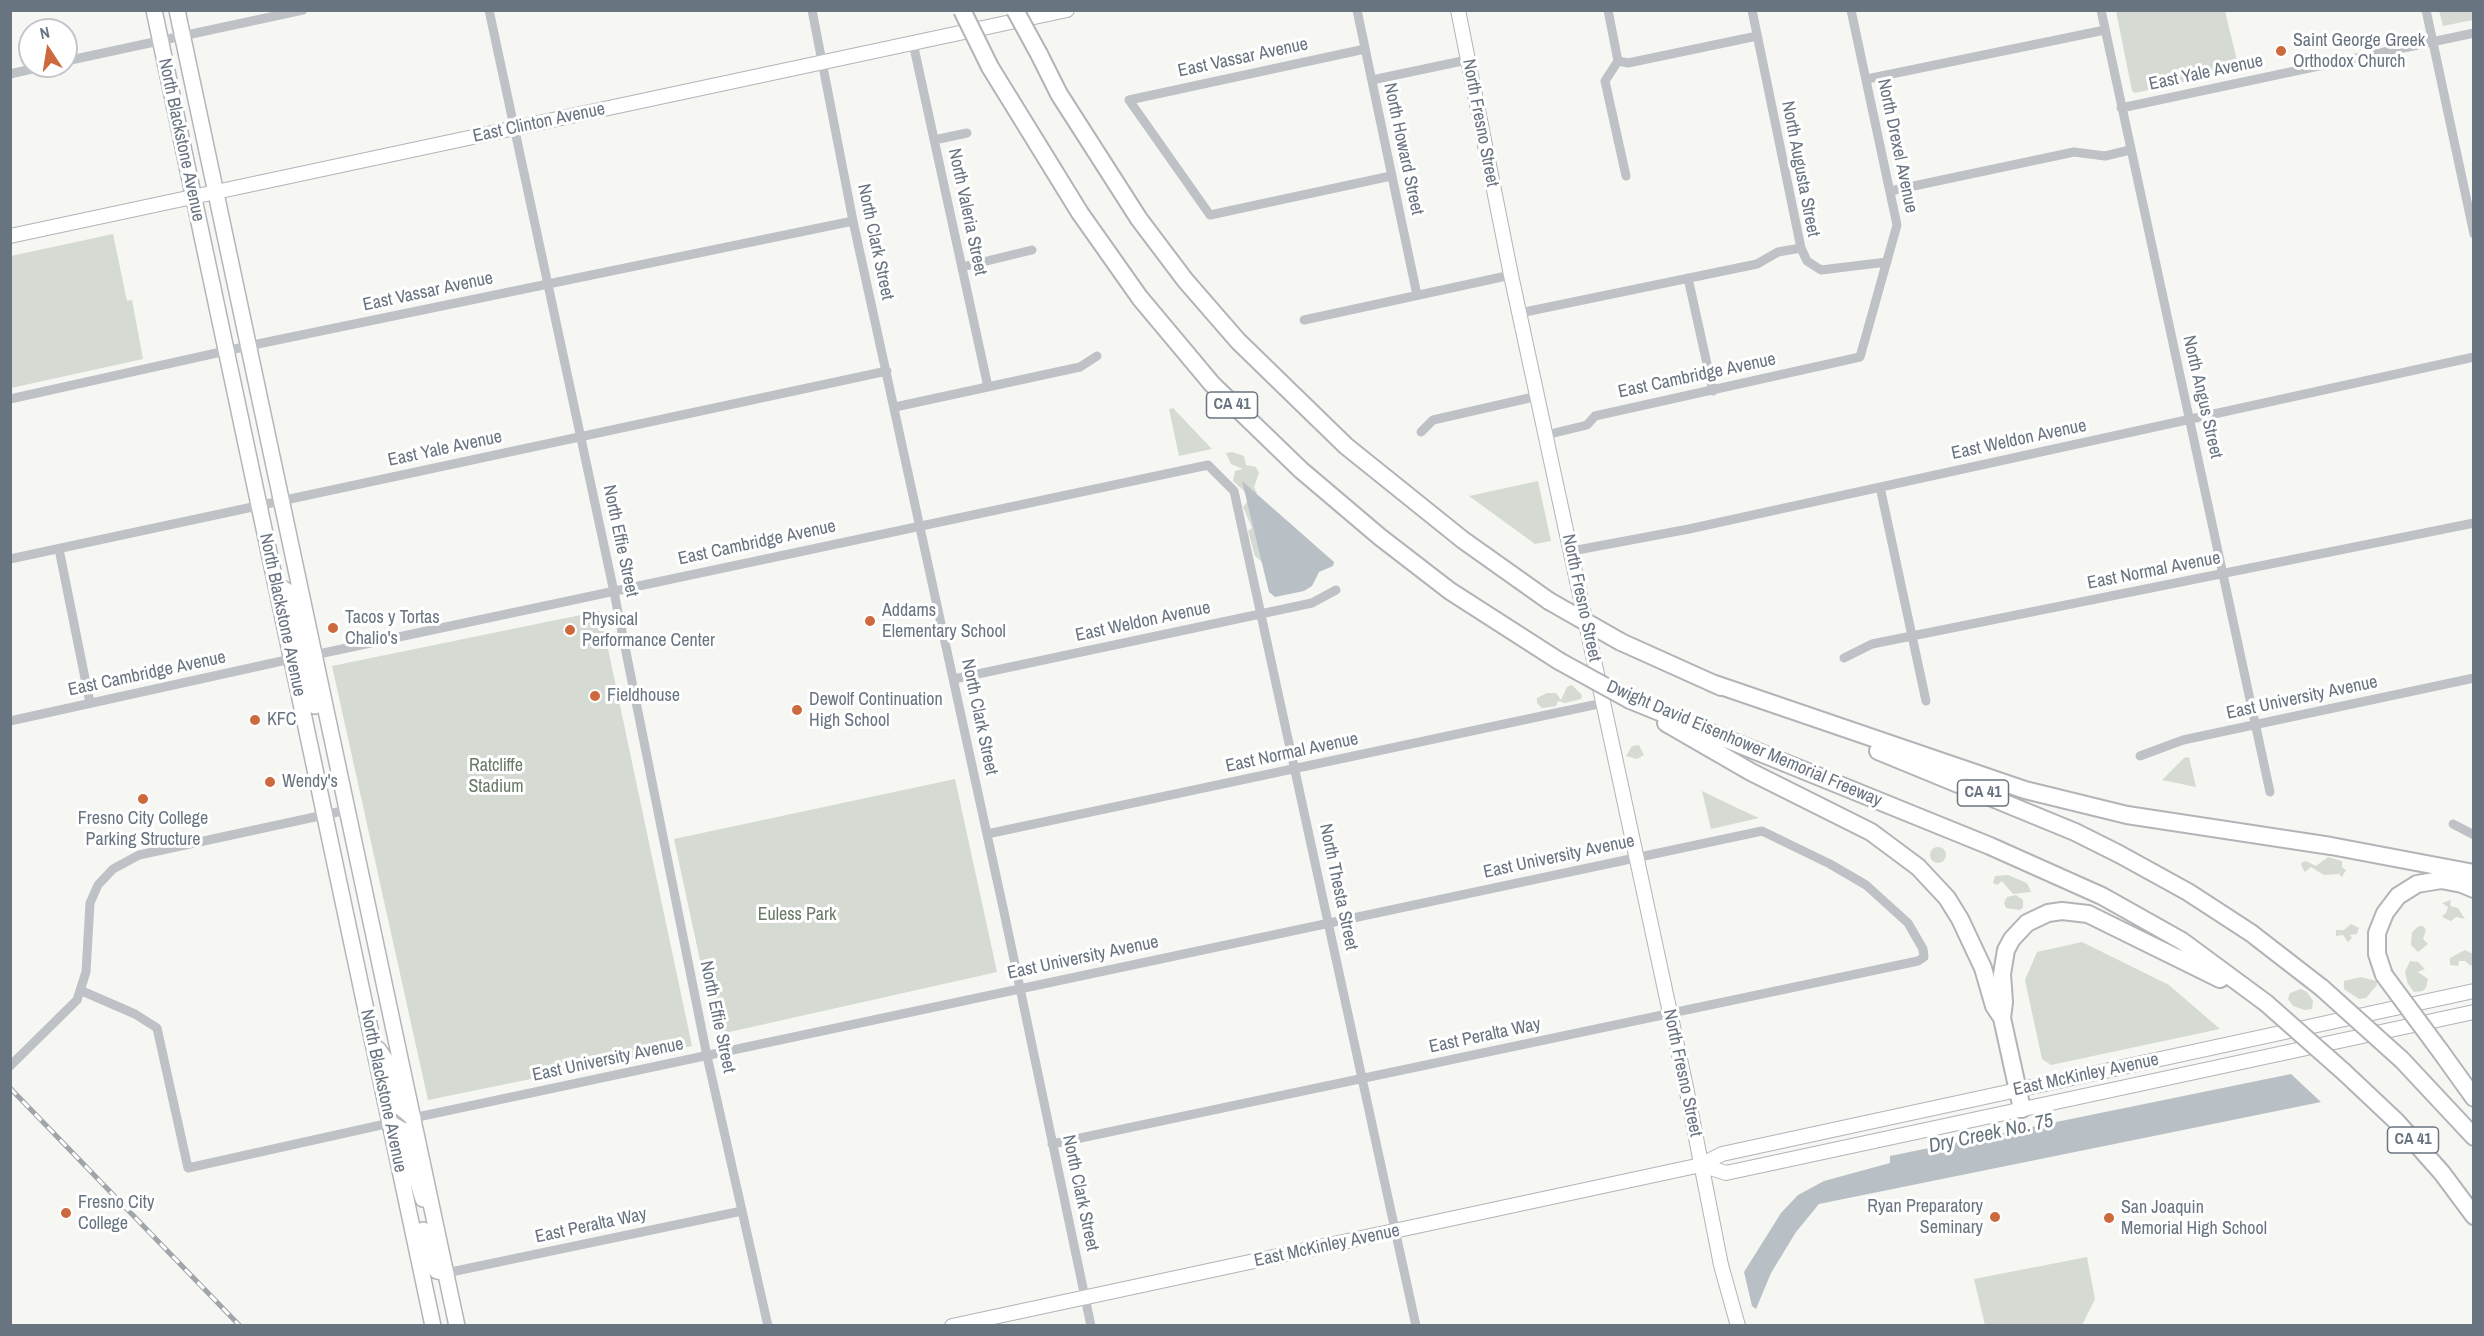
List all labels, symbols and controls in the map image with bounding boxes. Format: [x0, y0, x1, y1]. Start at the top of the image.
north arrow [18, 18, 78, 78]
text: N [38, 21, 52, 44]
place label: Saint George Greek Orthodox Church [2293, 30, 2425, 72]
street label: East Vassar Avenue [1176, 34, 1310, 82]
marker: Saint George Greek Orthodox Church [2274, 44, 2288, 58]
street label: East Yale Avenue [2147, 50, 2265, 96]
street label: North Blackstone Avenue [153, 56, 209, 224]
street label: North Fresno Street [1457, 57, 1503, 189]
street label: North Drexel Avenue [1872, 77, 1922, 215]
street label: North Howard Street [1378, 81, 1428, 217]
street label: East Clinton Avenue [471, 98, 607, 148]
street label: North Augusta Street [1776, 99, 1824, 239]
street label: North Valeria Street [943, 146, 991, 278]
street label: North Clark Street [852, 182, 898, 302]
street label: East Vassar Avenue [361, 268, 495, 316]
street label: North Angus Street [2177, 333, 2227, 461]
street label: East Cambridge Avenue [1616, 349, 1778, 403]
road number: CA 41 [1206, 392, 1258, 418]
street label: East Weldon Avenue [1950, 415, 2088, 465]
street label: East Yale Avenue [386, 426, 504, 472]
street label: North Effie Street [598, 483, 642, 599]
street label: East Cambridge Avenue [676, 516, 838, 570]
street label: North Blackstone Avenue [254, 531, 310, 699]
street label: North Fresno Street [1557, 532, 1605, 664]
street label: East Normal Avenue [2086, 548, 2222, 594]
street label: East Weldon Avenue [1074, 597, 1212, 647]
place label: Addams Elementary School [882, 600, 1006, 642]
place label: Tacos y Tortas Chalio's [345, 607, 440, 650]
place label: Physical Performance Center [582, 609, 715, 652]
marker: Addams Elementary School [863, 614, 877, 628]
marker: Tacos y Tortas Chalio's [326, 621, 340, 635]
marker: Physical Performance Center [563, 623, 577, 637]
street label: East Cambridge Avenue [66, 647, 228, 701]
street label: North Clark Street [956, 657, 1002, 777]
street label: East University Avenue [2224, 671, 2380, 725]
street label: Dwight David Eisenhower Memorial Freeway [1603, 676, 1885, 812]
place label: Fieldhouse [607, 685, 680, 707]
marker: Fieldhouse [588, 689, 602, 703]
place label: Dewolf Continuation High School [809, 689, 943, 732]
marker: Dewolf Continuation High School [790, 703, 804, 717]
place label: KFC [267, 709, 297, 731]
marker: KFC [248, 713, 262, 727]
street label: East Normal Avenue [1224, 728, 1360, 778]
park label: Ratcliffe Stadium [469, 755, 523, 798]
place label: Wendy's [282, 771, 338, 793]
marker: Wendy's [263, 775, 277, 789]
road number: CA 41 [1958, 780, 2008, 806]
marker: Fresno City College Parking Structure [136, 792, 150, 806]
place label: Fresno City College Parking Structure [78, 808, 208, 850]
street label: North Thesta Street [1314, 822, 1362, 952]
street label: East University Avenue [1481, 830, 1637, 884]
park label: Euless Park [758, 904, 836, 926]
street label: East University Avenue [1005, 931, 1161, 985]
street label: North Effie Street [695, 959, 739, 1075]
street label: North Blackstone Avenue [355, 1007, 411, 1175]
street label: North Fresno Street [1658, 1007, 1706, 1139]
street label: East Peralta Way [1427, 1014, 1543, 1058]
street label: East University Avenue [530, 1033, 686, 1087]
street label: East McKinley Avenue [2011, 1049, 2161, 1101]
water label: Dry Creek No. 75 [1927, 1109, 2055, 1159]
road number: CA 41 [2388, 1127, 2438, 1153]
street label: North Clark Street [1057, 1133, 1103, 1253]
place label: Fresno City College [78, 1192, 154, 1234]
place label: Ryan Preparatory Seminary [1867, 1196, 1983, 1238]
place label: San Joaquin Memorial High School [2121, 1197, 2267, 1240]
street label: East Peralta Way [533, 1204, 649, 1248]
marker: Fresno City College [59, 1206, 73, 1220]
marker: Ryan Preparatory Seminary [1988, 1210, 2002, 1224]
marker: San Joaquin Memorial High School [2102, 1211, 2116, 1225]
street label: East McKinley Avenue [1252, 1220, 1402, 1272]

